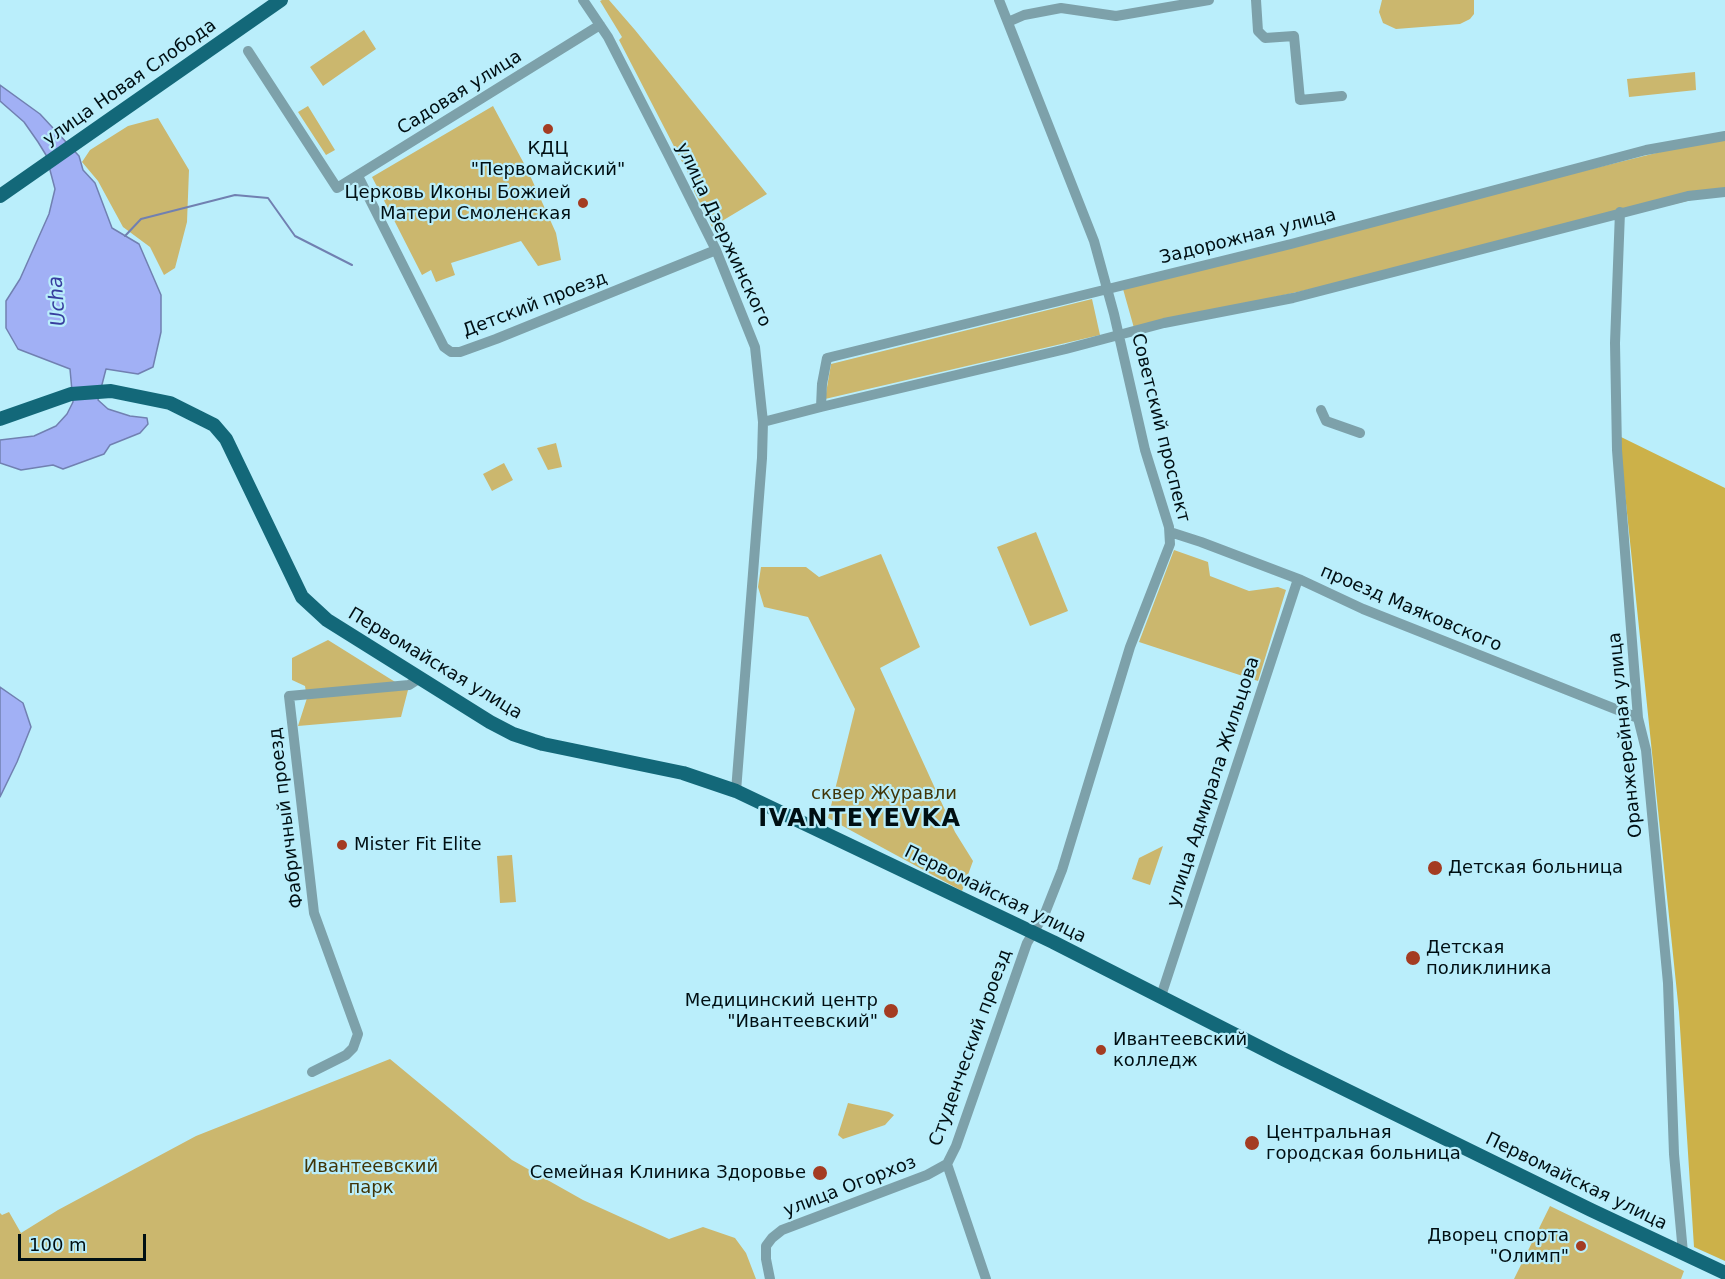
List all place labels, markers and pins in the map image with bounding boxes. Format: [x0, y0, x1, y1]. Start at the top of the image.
marker: КДЦ "Первомайский" [541, 122, 555, 136]
place label: КДЦ "Первомайский" [471, 138, 625, 180]
place label: Церковь Иконы Божией Матери Смоленская [345, 182, 571, 224]
marker: Церковь Иконы Божией Матери Смоленская [576, 196, 590, 210]
place label: Mister Fit Elite [354, 834, 481, 856]
marker: Mister Fit Elite [335, 838, 349, 852]
place label: Детская больница [1448, 857, 1623, 879]
marker: Детская больница [1426, 859, 1444, 877]
place label: Детская поликлиника [1426, 937, 1551, 980]
marker: Детская поликлиника [1404, 949, 1422, 967]
place label: Медицинский центр "Ивантеевский" [685, 990, 878, 1032]
marker: Медицинский центр "Ивантеевский" [882, 1002, 900, 1020]
place label: Ивантеевский колледж [1113, 1029, 1247, 1072]
marker: Ивантеевский колледж [1094, 1043, 1108, 1057]
place label: Центральная городская больница [1266, 1122, 1461, 1164]
marker: Центральная городская больница [1243, 1134, 1261, 1152]
place label: Семейная Клиника Здоровье [530, 1162, 806, 1184]
marker: Семейная Клиника Здоровье [811, 1164, 829, 1182]
place label: Дворец спорта "Олимп" [1427, 1225, 1569, 1268]
marker: Дворец спорта "Олимп" [1574, 1239, 1588, 1253]

